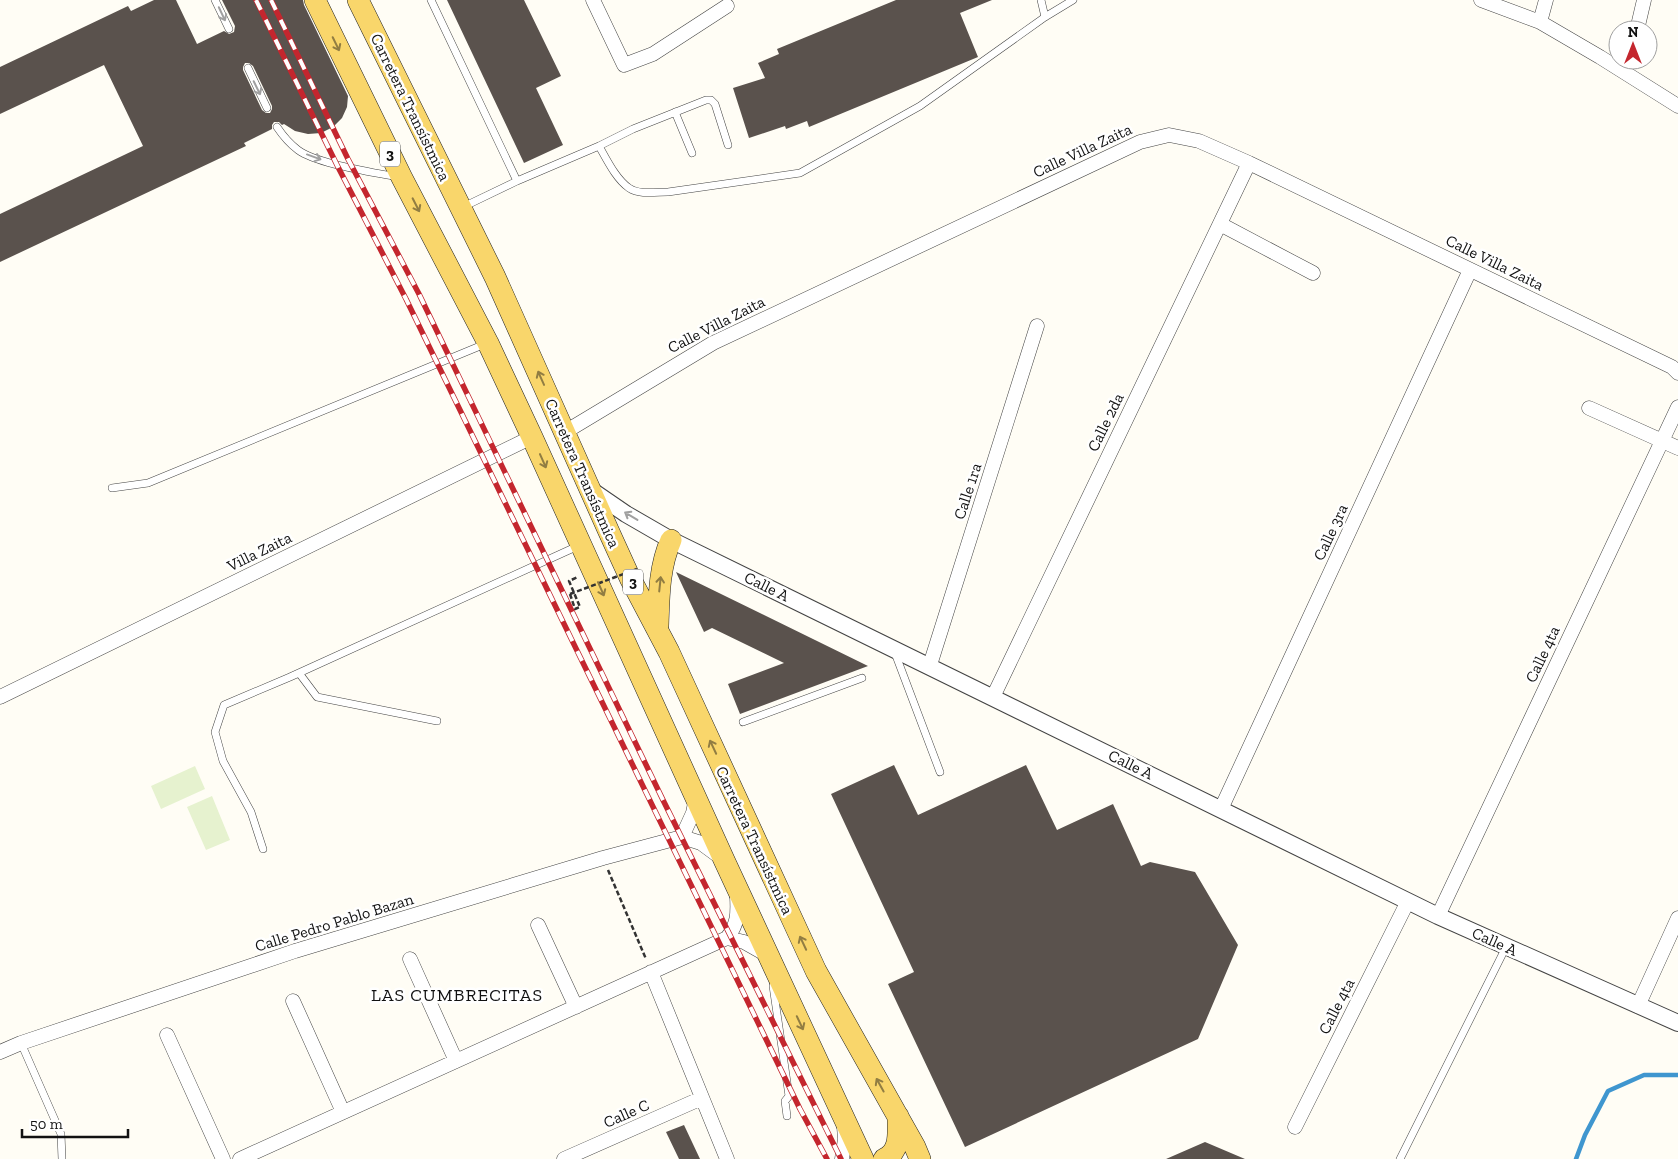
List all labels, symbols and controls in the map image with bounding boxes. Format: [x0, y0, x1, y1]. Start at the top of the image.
one-way arrow [218, 6, 227, 21]
north arrow [1608, 20, 1658, 70]
text: N [1628, 24, 1639, 41]
street label: Carretera Transístmica [367, 31, 455, 184]
one-way arrow [332, 36, 341, 51]
one-way arrow [253, 80, 263, 95]
street label: Calle Villa Zaita [1030, 119, 1135, 182]
road number: 3 [380, 142, 400, 166]
one-way arrow [306, 153, 321, 162]
one-way arrow [412, 197, 421, 212]
street label: Calle Villa Zaita [1443, 231, 1547, 294]
street label: Calle Villa Zaita [664, 292, 768, 357]
one-way arrow [536, 371, 545, 386]
street label: Calle 2da [1083, 390, 1128, 454]
street label: Carretera Transístmica [541, 396, 624, 551]
one-way arrow [539, 453, 549, 468]
street label: Calle 1ra [949, 460, 986, 522]
street label: Calle 3ra [1309, 501, 1352, 563]
one-way arrow [624, 510, 638, 520]
street label: Villa Zaita [223, 528, 295, 576]
street label: Calle A [741, 567, 793, 606]
road number: 3 [623, 570, 643, 594]
one-way arrow [655, 576, 665, 592]
one-way arrow [597, 581, 606, 596]
street label: Calle 4ta [1521, 623, 1564, 685]
one-way arrow [708, 740, 717, 755]
street label: Calle A [1105, 745, 1157, 784]
street label: Carretera Transístmica [712, 763, 797, 918]
street label: Calle Pedro Pablo Bazan [253, 889, 416, 956]
street label: Calle A [1469, 923, 1521, 960]
one-way arrow [797, 936, 807, 951]
street label: Calle 4ta [1314, 975, 1359, 1037]
district label: LAS CUMBRECITAS [371, 984, 543, 1006]
one-way arrow [796, 1015, 805, 1030]
one-way arrow [875, 1079, 885, 1093]
street label: Calle C [600, 1095, 652, 1132]
scale bar [22, 1106, 129, 1138]
text: 50 m [30, 1115, 63, 1133]

